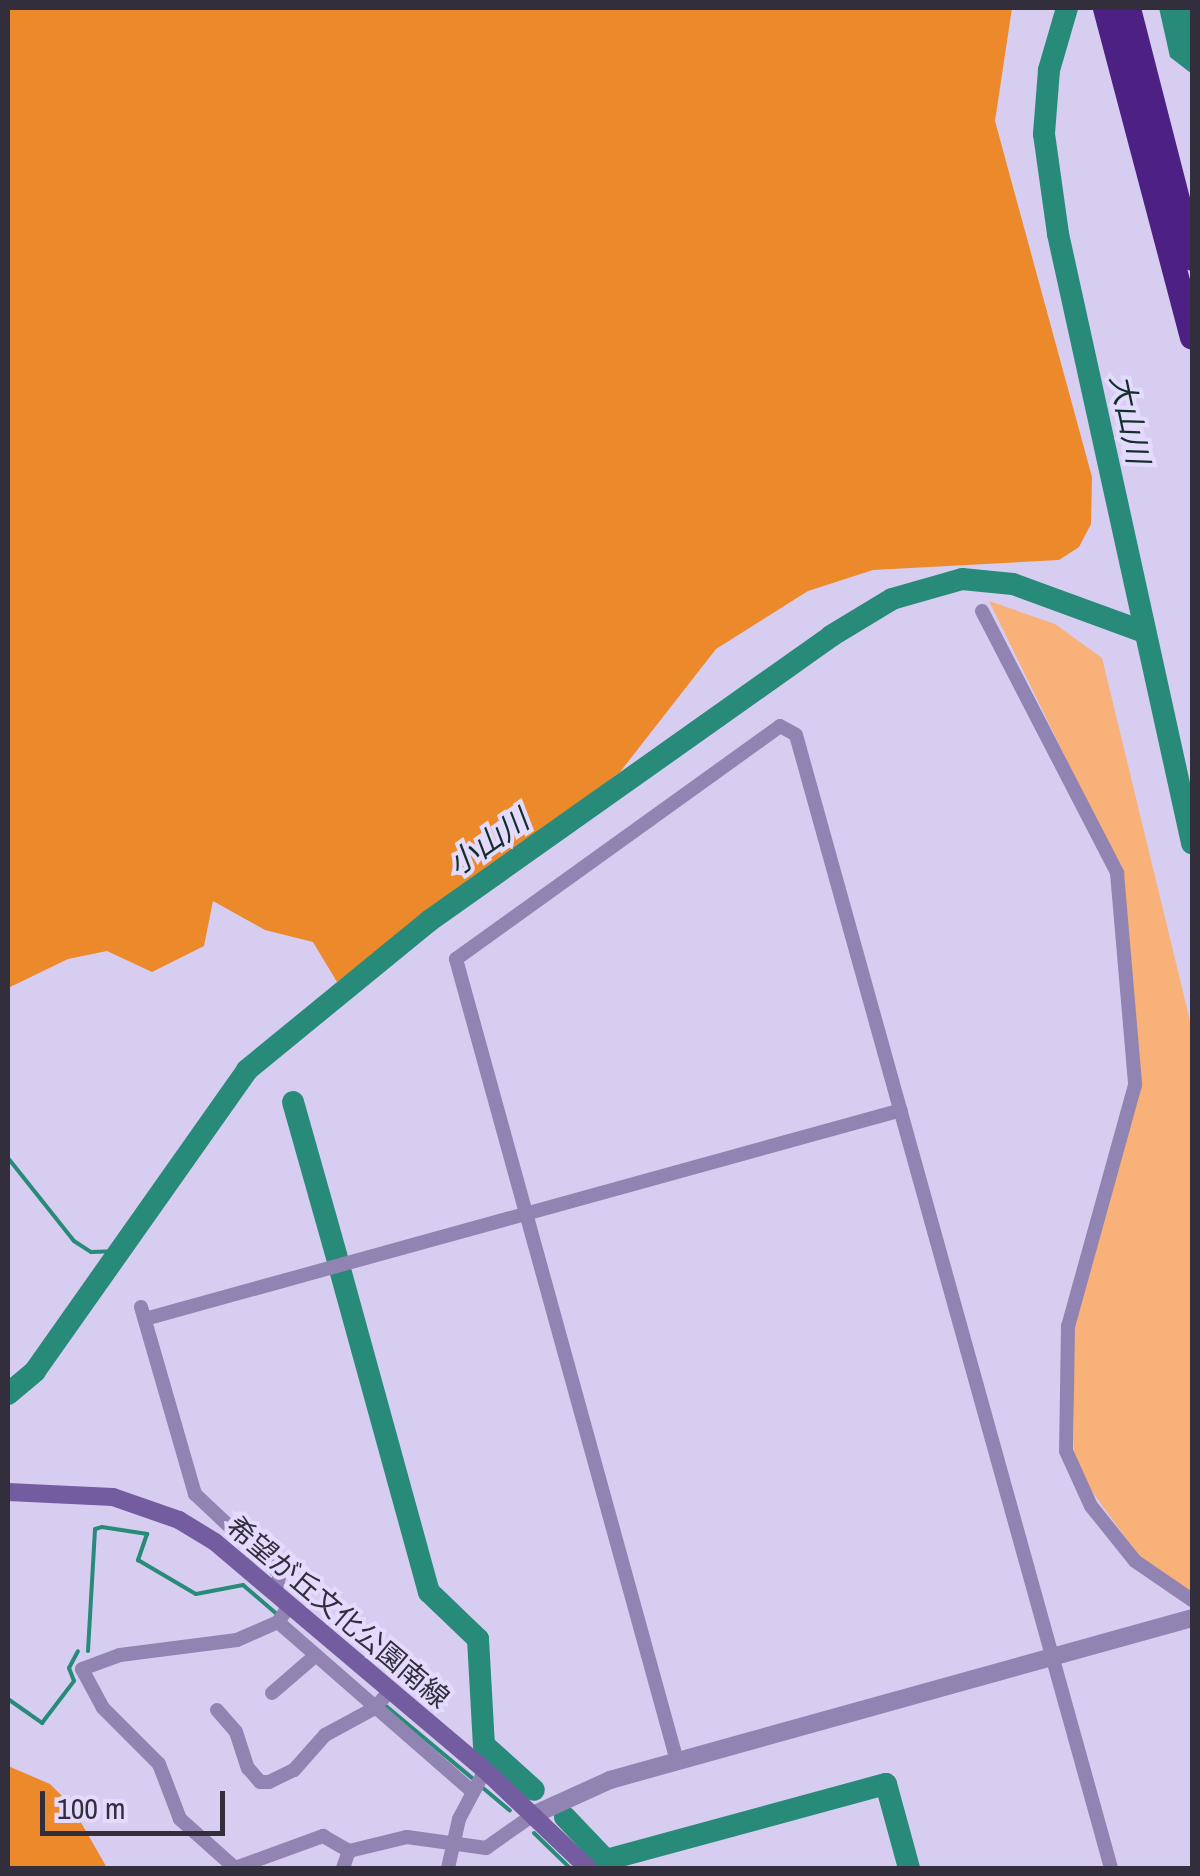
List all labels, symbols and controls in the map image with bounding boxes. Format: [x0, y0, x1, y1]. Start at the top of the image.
water label: 大山川 [1103, 371, 1157, 467]
water label: 小山川 [441, 801, 535, 883]
street label: 希望が丘文化公園南線 [220, 1509, 456, 1715]
scale bar [45, 1771, 230, 1833]
text: 100 m [57, 1788, 125, 1828]

